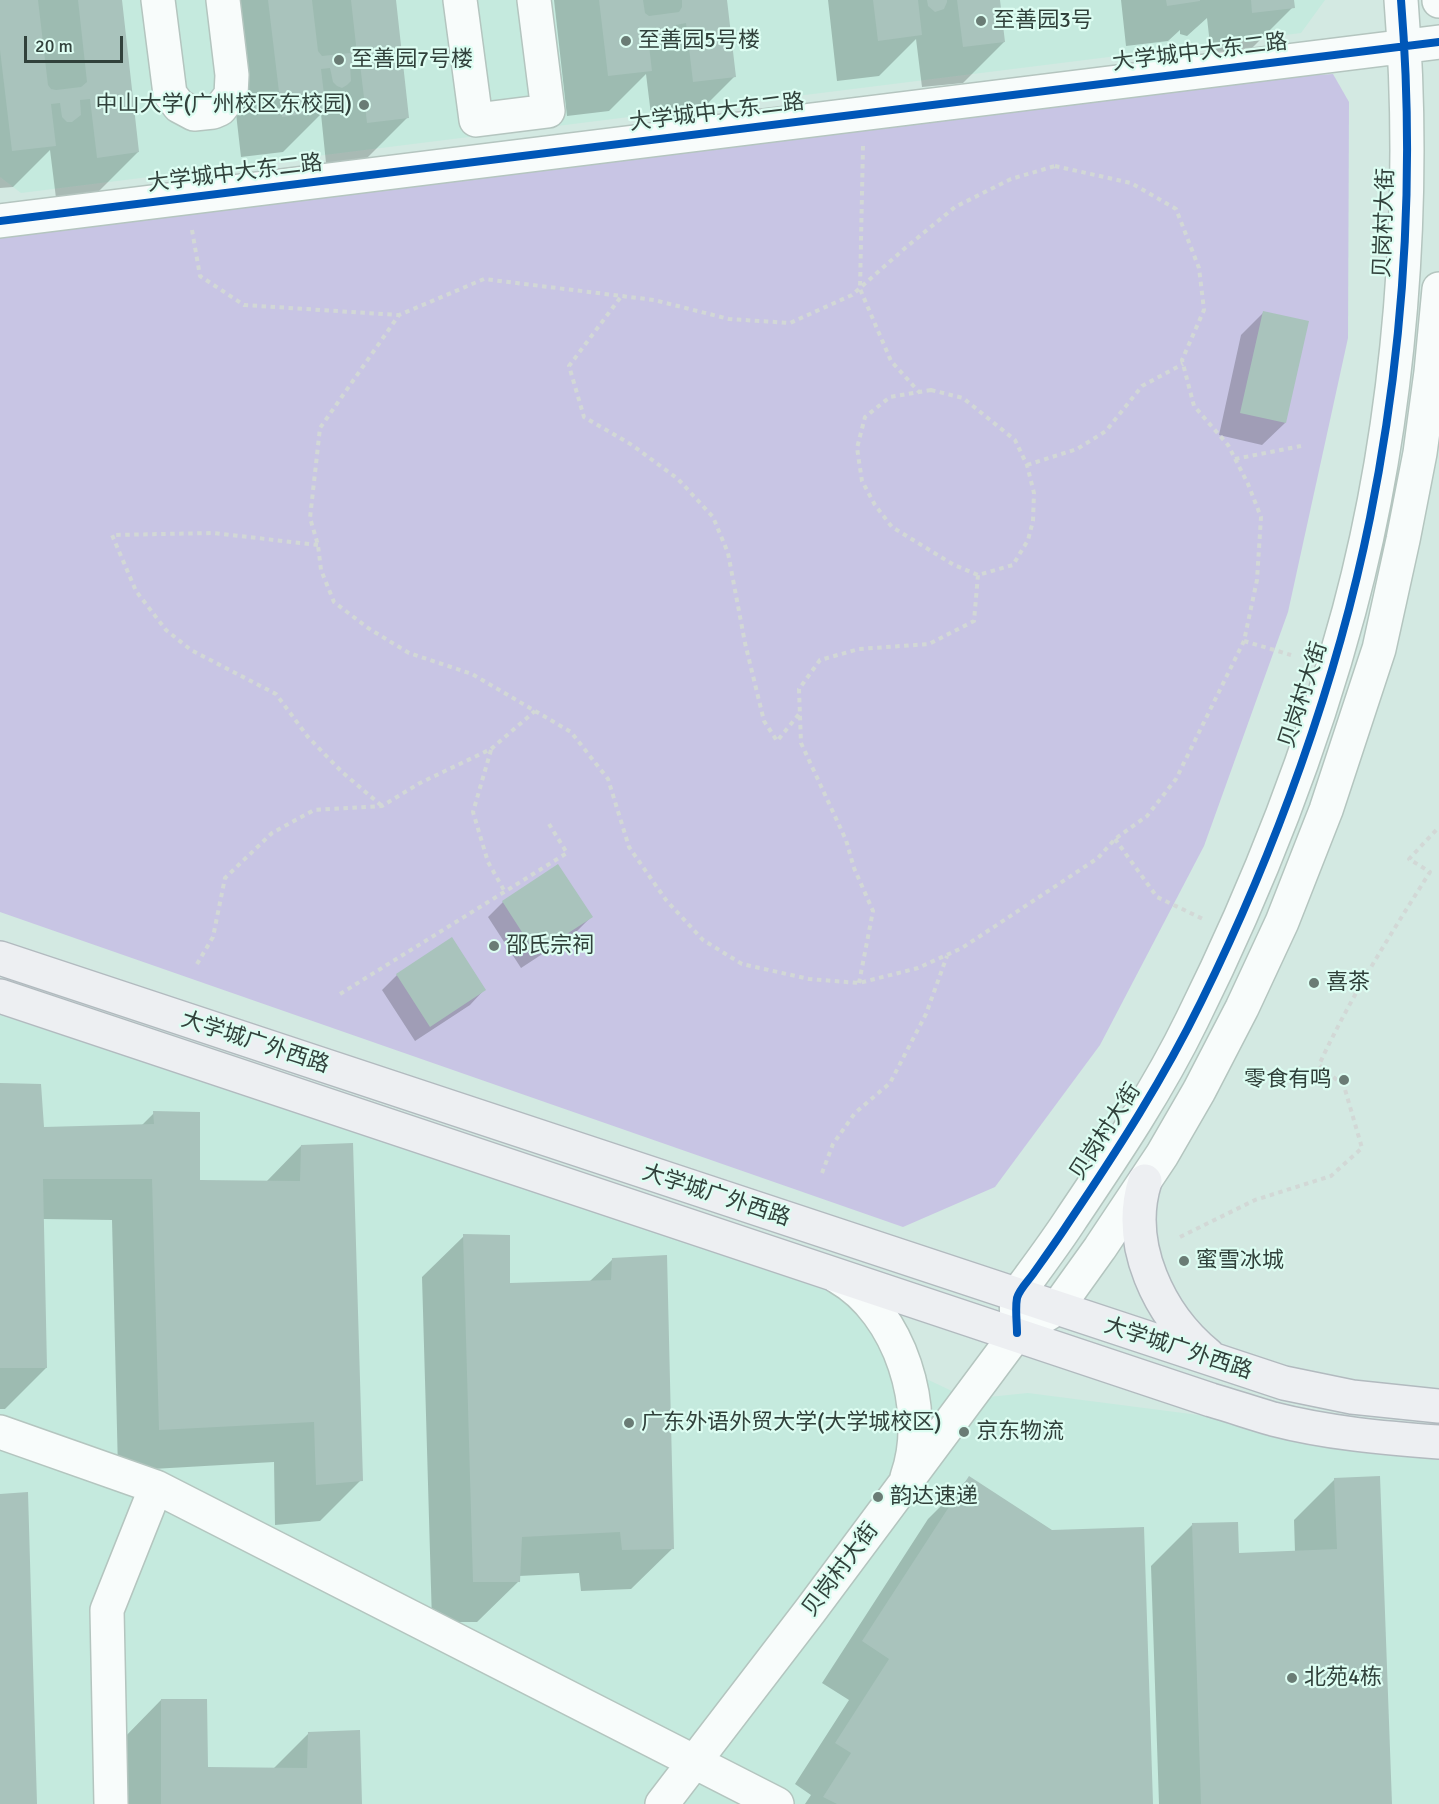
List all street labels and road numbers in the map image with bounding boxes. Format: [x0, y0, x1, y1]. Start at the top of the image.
street label: 大学城中大东二路 [1111, 29, 1289, 77]
street label: 大学城中大东二路 [628, 89, 806, 137]
street label: 大学城中大东二路 [146, 150, 324, 198]
street label: 贝岗村大街 [1370, 168, 1400, 278]
street label: 贝岗村大街 [1274, 639, 1334, 751]
street label: 大学城广外西路 [178, 1007, 332, 1079]
street label: 贝岗村大街 [1065, 1079, 1147, 1185]
street label: 大学城广外西路 [639, 1160, 793, 1232]
street label: 大学城广外西路 [1101, 1313, 1255, 1385]
street label: 贝岗村大街 [797, 1518, 885, 1622]

